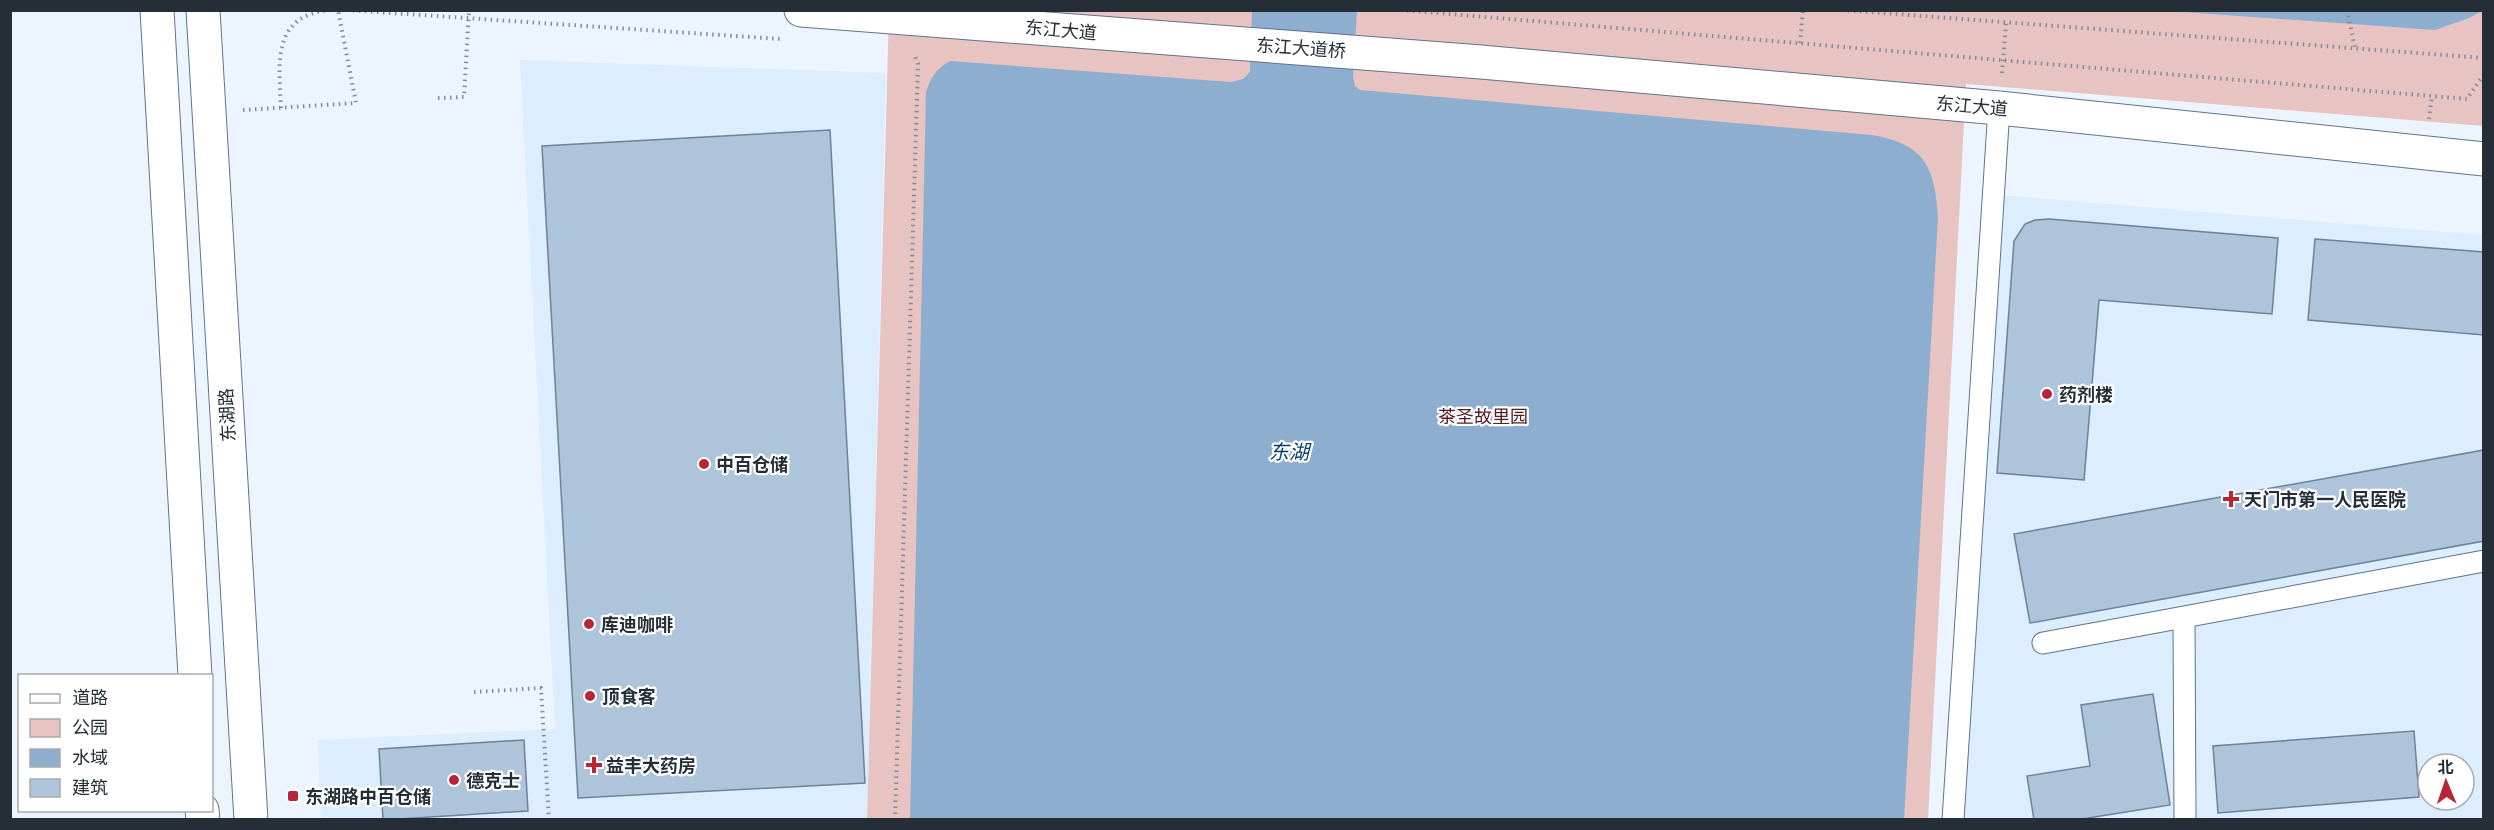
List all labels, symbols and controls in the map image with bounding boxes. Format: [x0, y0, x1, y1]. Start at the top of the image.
street label: 东江大道 [1024, 14, 1098, 46]
street label: 东江大道桥 [1255, 32, 1347, 64]
street label: 东江大道 [1935, 90, 2009, 122]
place label: 药剂楼 [2059, 382, 2113, 407]
street label: 东湖路 [213, 387, 241, 443]
marker: 药剂楼 [2040, 387, 2054, 401]
park label: 茶圣故里园 [1438, 404, 1528, 429]
water label: 东湖 [1269, 438, 1312, 466]
place label: 中百仓储 [716, 452, 788, 477]
marker: 中百仓储 [697, 457, 711, 471]
place label: 天门市第一人民医院 [2244, 487, 2406, 512]
marker: 天门市第一人民医院 [2222, 490, 2240, 508]
place label: 库迪咖啡 [601, 612, 673, 637]
marker: 库迪咖啡 [582, 617, 596, 631]
legend [18, 674, 213, 812]
place label: 顶食客 [602, 684, 656, 709]
text: 道路 [72, 685, 108, 710]
marker: 顶食客 [583, 689, 597, 703]
text: 公园 [72, 715, 108, 740]
text: 水域 [72, 745, 108, 770]
north arrow [2416, 752, 2476, 812]
place label: 益丰大药房 [606, 753, 696, 778]
text: 北 [2437, 756, 2454, 779]
marker: 益丰大药房 [587, 758, 601, 772]
place label: 德克士 [466, 768, 520, 793]
marker: 德克士 [447, 773, 461, 787]
text: 建筑 [72, 775, 108, 800]
place label: 东湖路中百仓储 [305, 784, 431, 809]
marker: 东湖路中百仓储 [286, 789, 300, 803]

